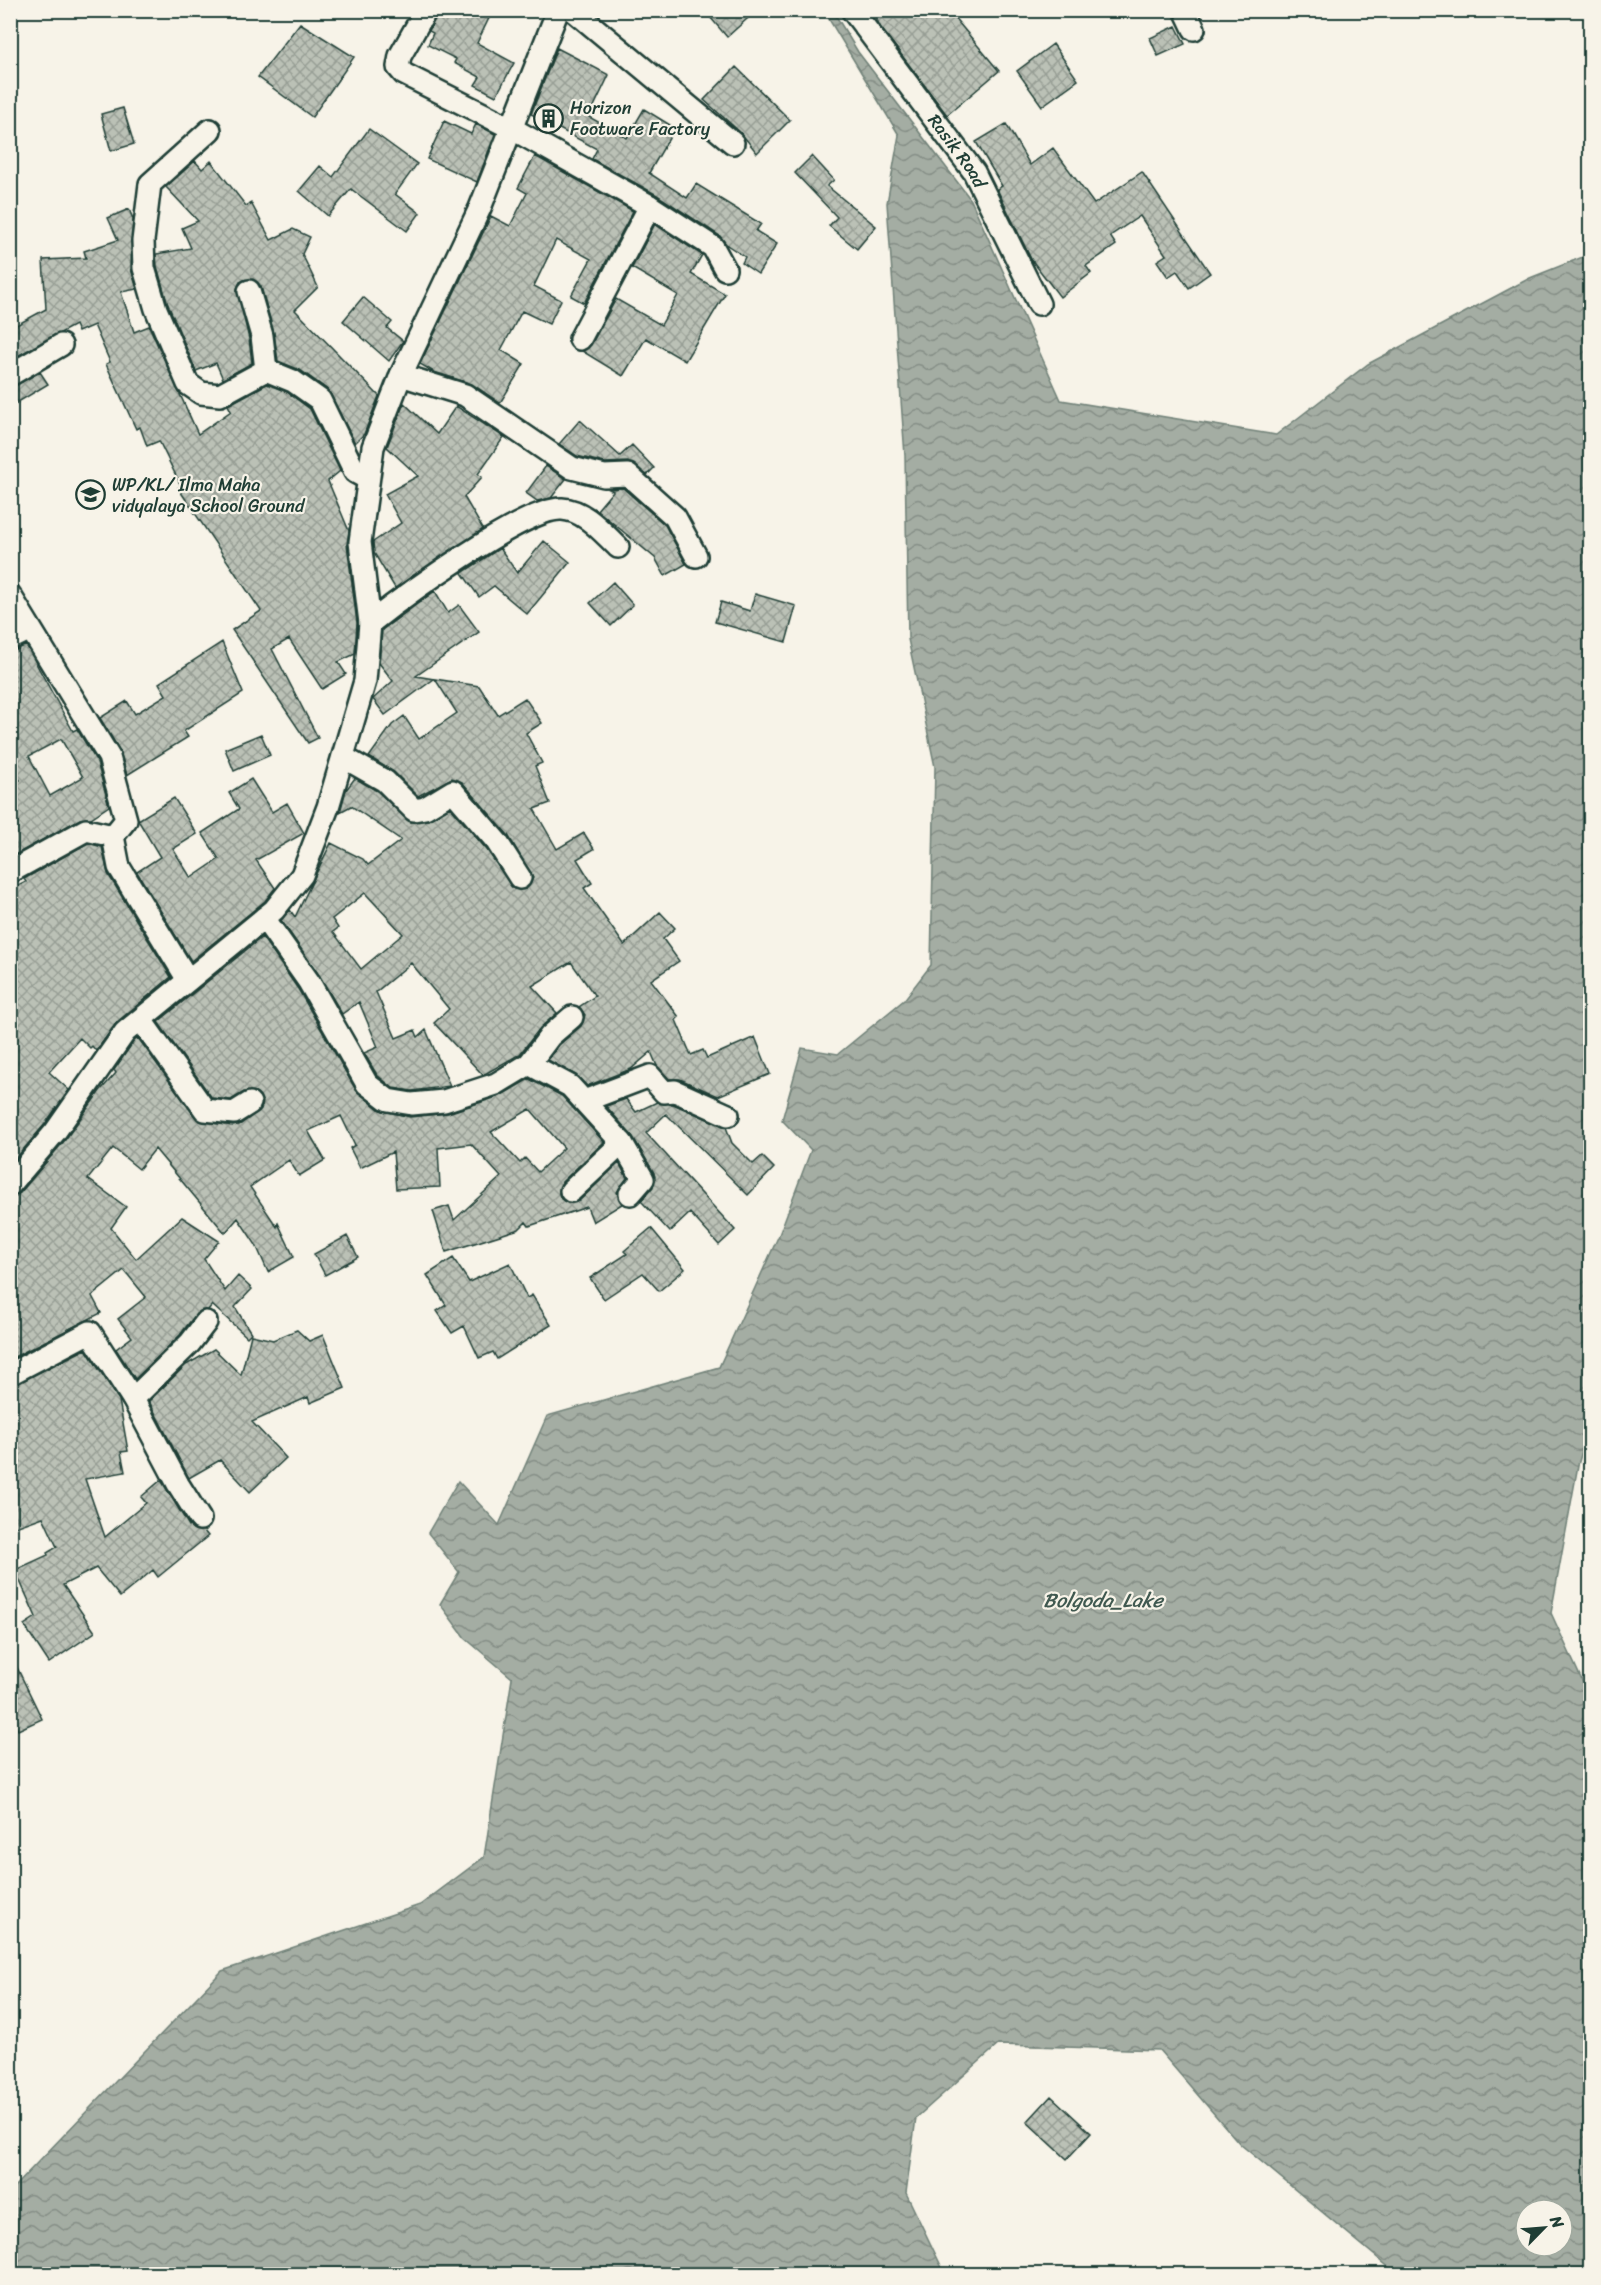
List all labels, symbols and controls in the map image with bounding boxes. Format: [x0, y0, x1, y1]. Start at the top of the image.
place label: Horizon Footware Factory [570, 92, 711, 145]
building icon: Horizon Footware Factory [533, 102, 565, 134]
street label: Rasik Road [919, 107, 996, 195]
place label: WP/KL/ Ilma Maha vidyalaya School Ground [112, 469, 306, 522]
school or university icon: WP/KL/ Ilma Maha vidyalaya School Ground [75, 479, 107, 511]
water label: Bolgoda_Lake [1043, 1583, 1164, 1618]
north arrow [1514, 2198, 1574, 2258]
text: N [1541, 2210, 1573, 2234]

